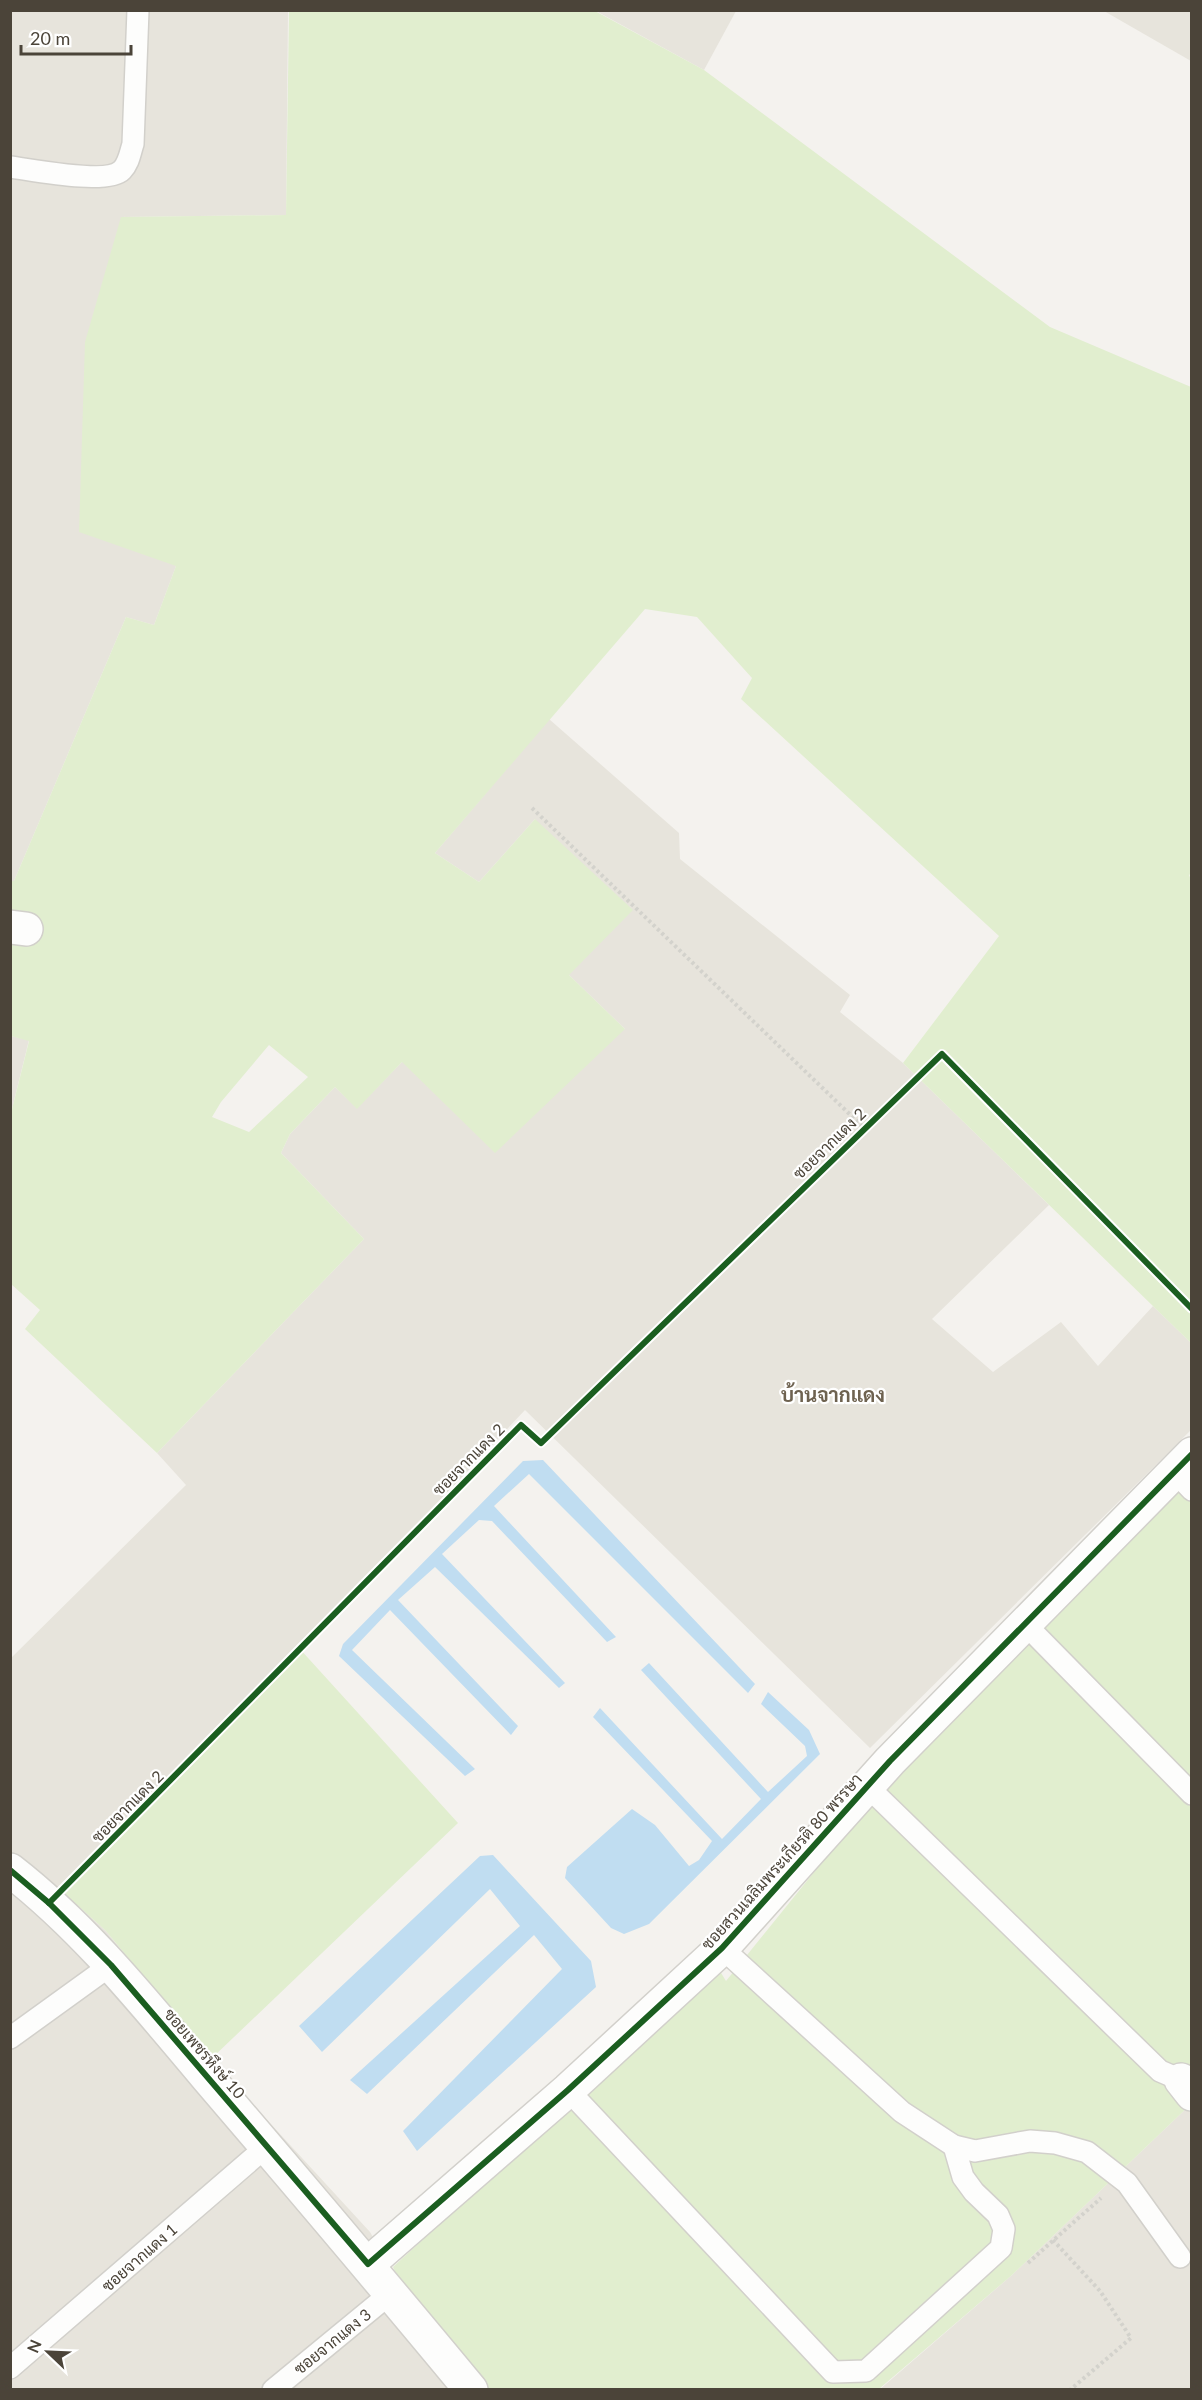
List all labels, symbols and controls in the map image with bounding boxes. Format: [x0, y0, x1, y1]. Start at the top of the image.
scale bar [21, 18, 130, 56]
text: 20 m [30, 27, 70, 49]
street label: ซอยจากแดง 2 [789, 1104, 869, 1182]
district label: บ้านจากแดง [781, 1382, 885, 1406]
street label: ซอยจากแดง 2 [428, 1419, 508, 1499]
street label: ซอยจากแดง 2 [87, 1766, 167, 1846]
street label: ซอยสวนเฉลิมพระเกียรติ 80 พรรษา [696, 1768, 865, 1953]
street label: ซอยเพชรหึงษ์ 10 [161, 2003, 251, 2102]
street label: ซอยจากแดง 1 [97, 2219, 181, 2295]
street label: ซอยจากแดง 3 [290, 2304, 374, 2378]
north arrow [18, 2322, 78, 2382]
text: N [23, 2337, 45, 2355]

